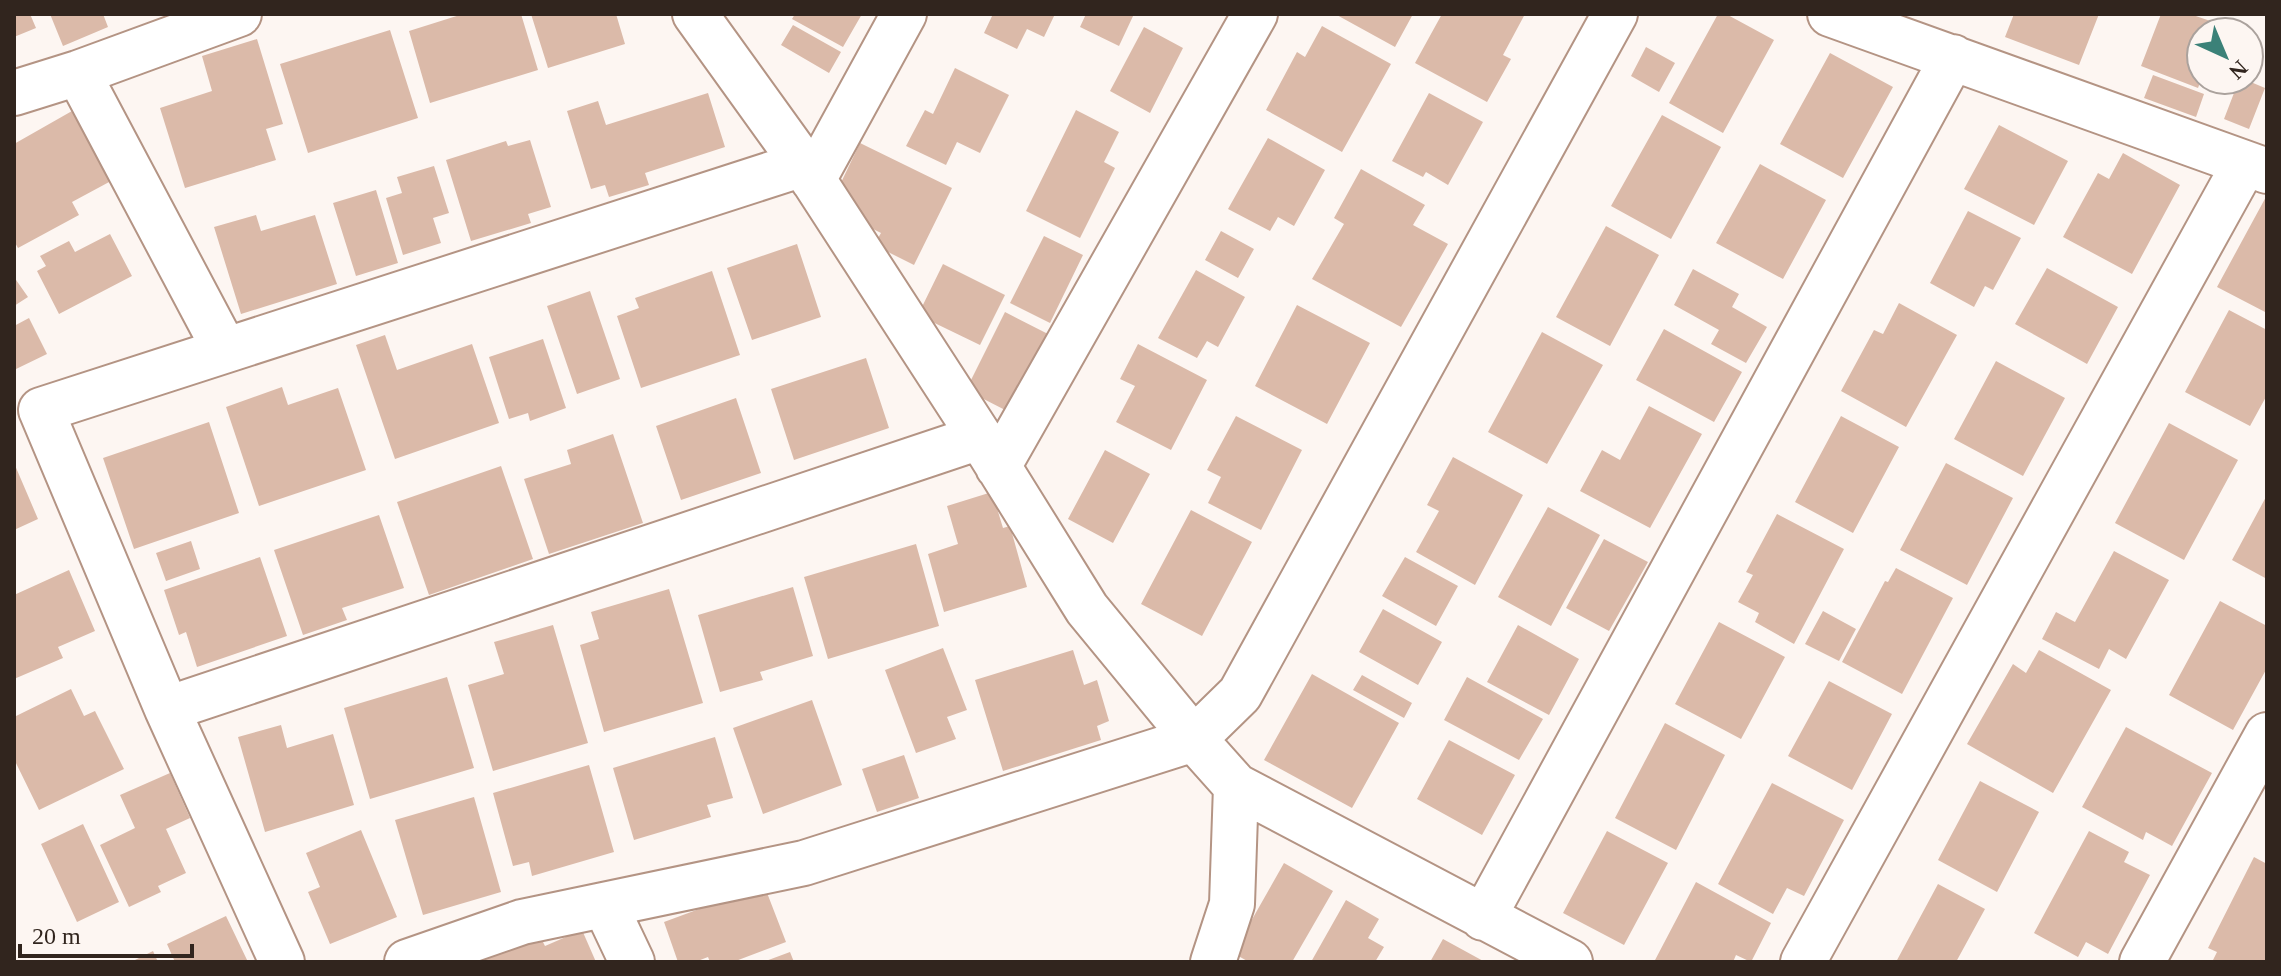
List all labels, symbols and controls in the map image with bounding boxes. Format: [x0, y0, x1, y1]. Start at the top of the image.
north arrow [2185, 16, 2265, 96]
text: N [2224, 56, 2253, 85]
scale bar [20, 908, 192, 958]
text: 20 m [32, 923, 81, 949]

